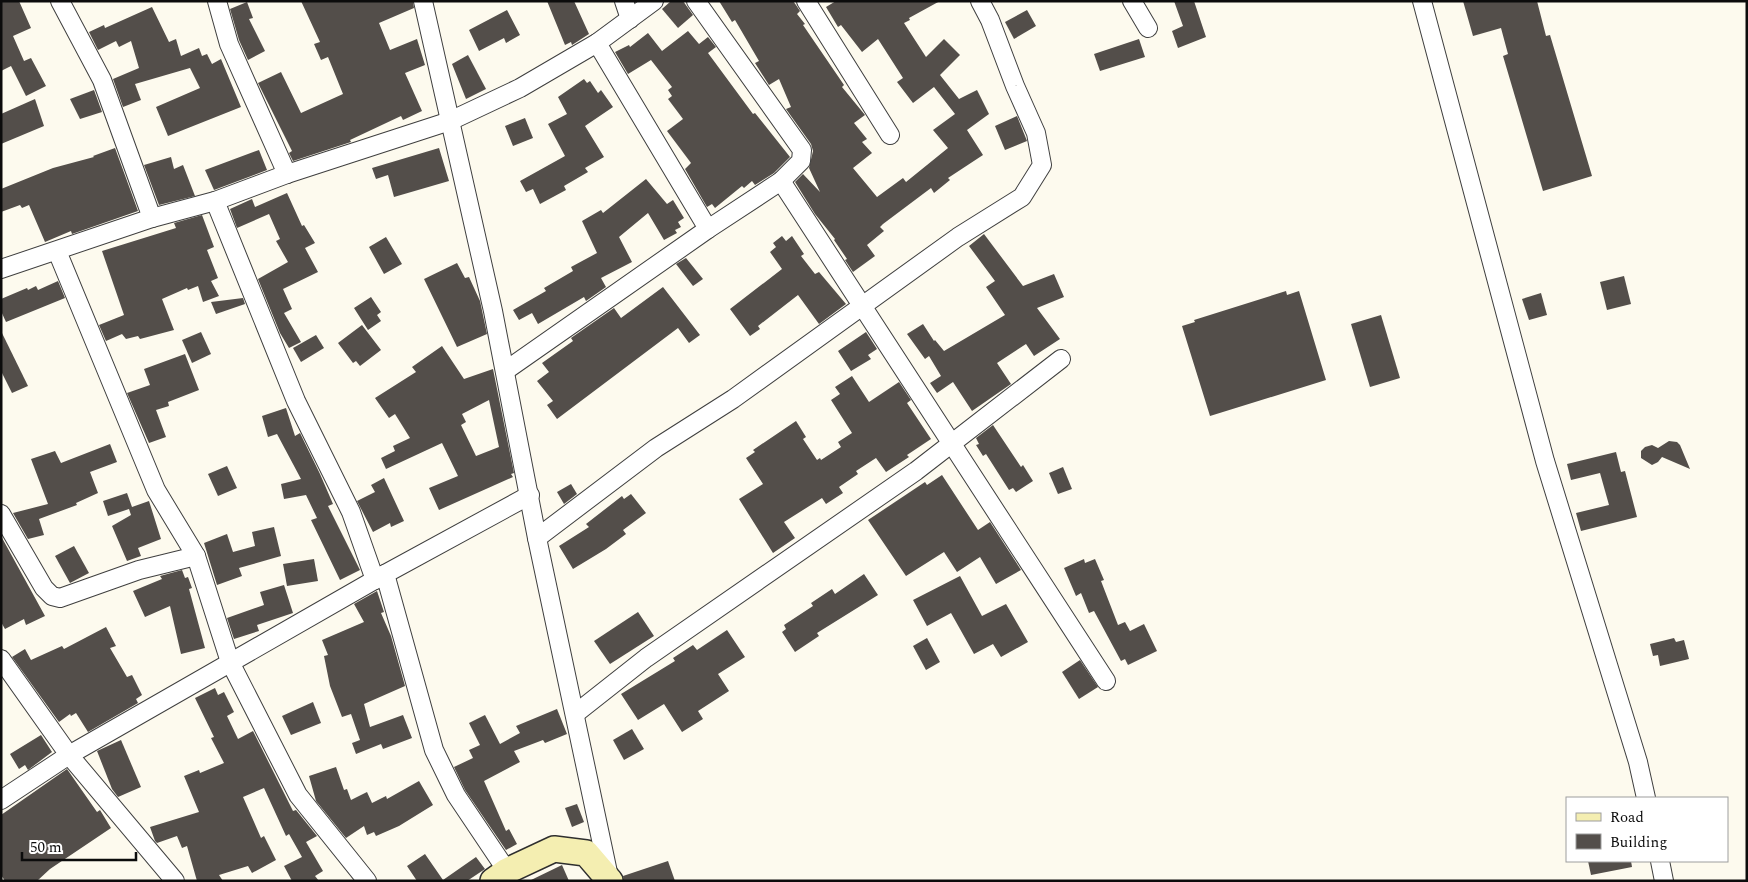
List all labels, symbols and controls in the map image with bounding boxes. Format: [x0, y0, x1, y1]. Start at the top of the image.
legend [1566, 797, 1728, 862]
text: Road [1610, 806, 1644, 829]
scale bar [22, 830, 136, 862]
text: Building [1610, 831, 1667, 854]
text: 50 m [30, 836, 62, 859]

